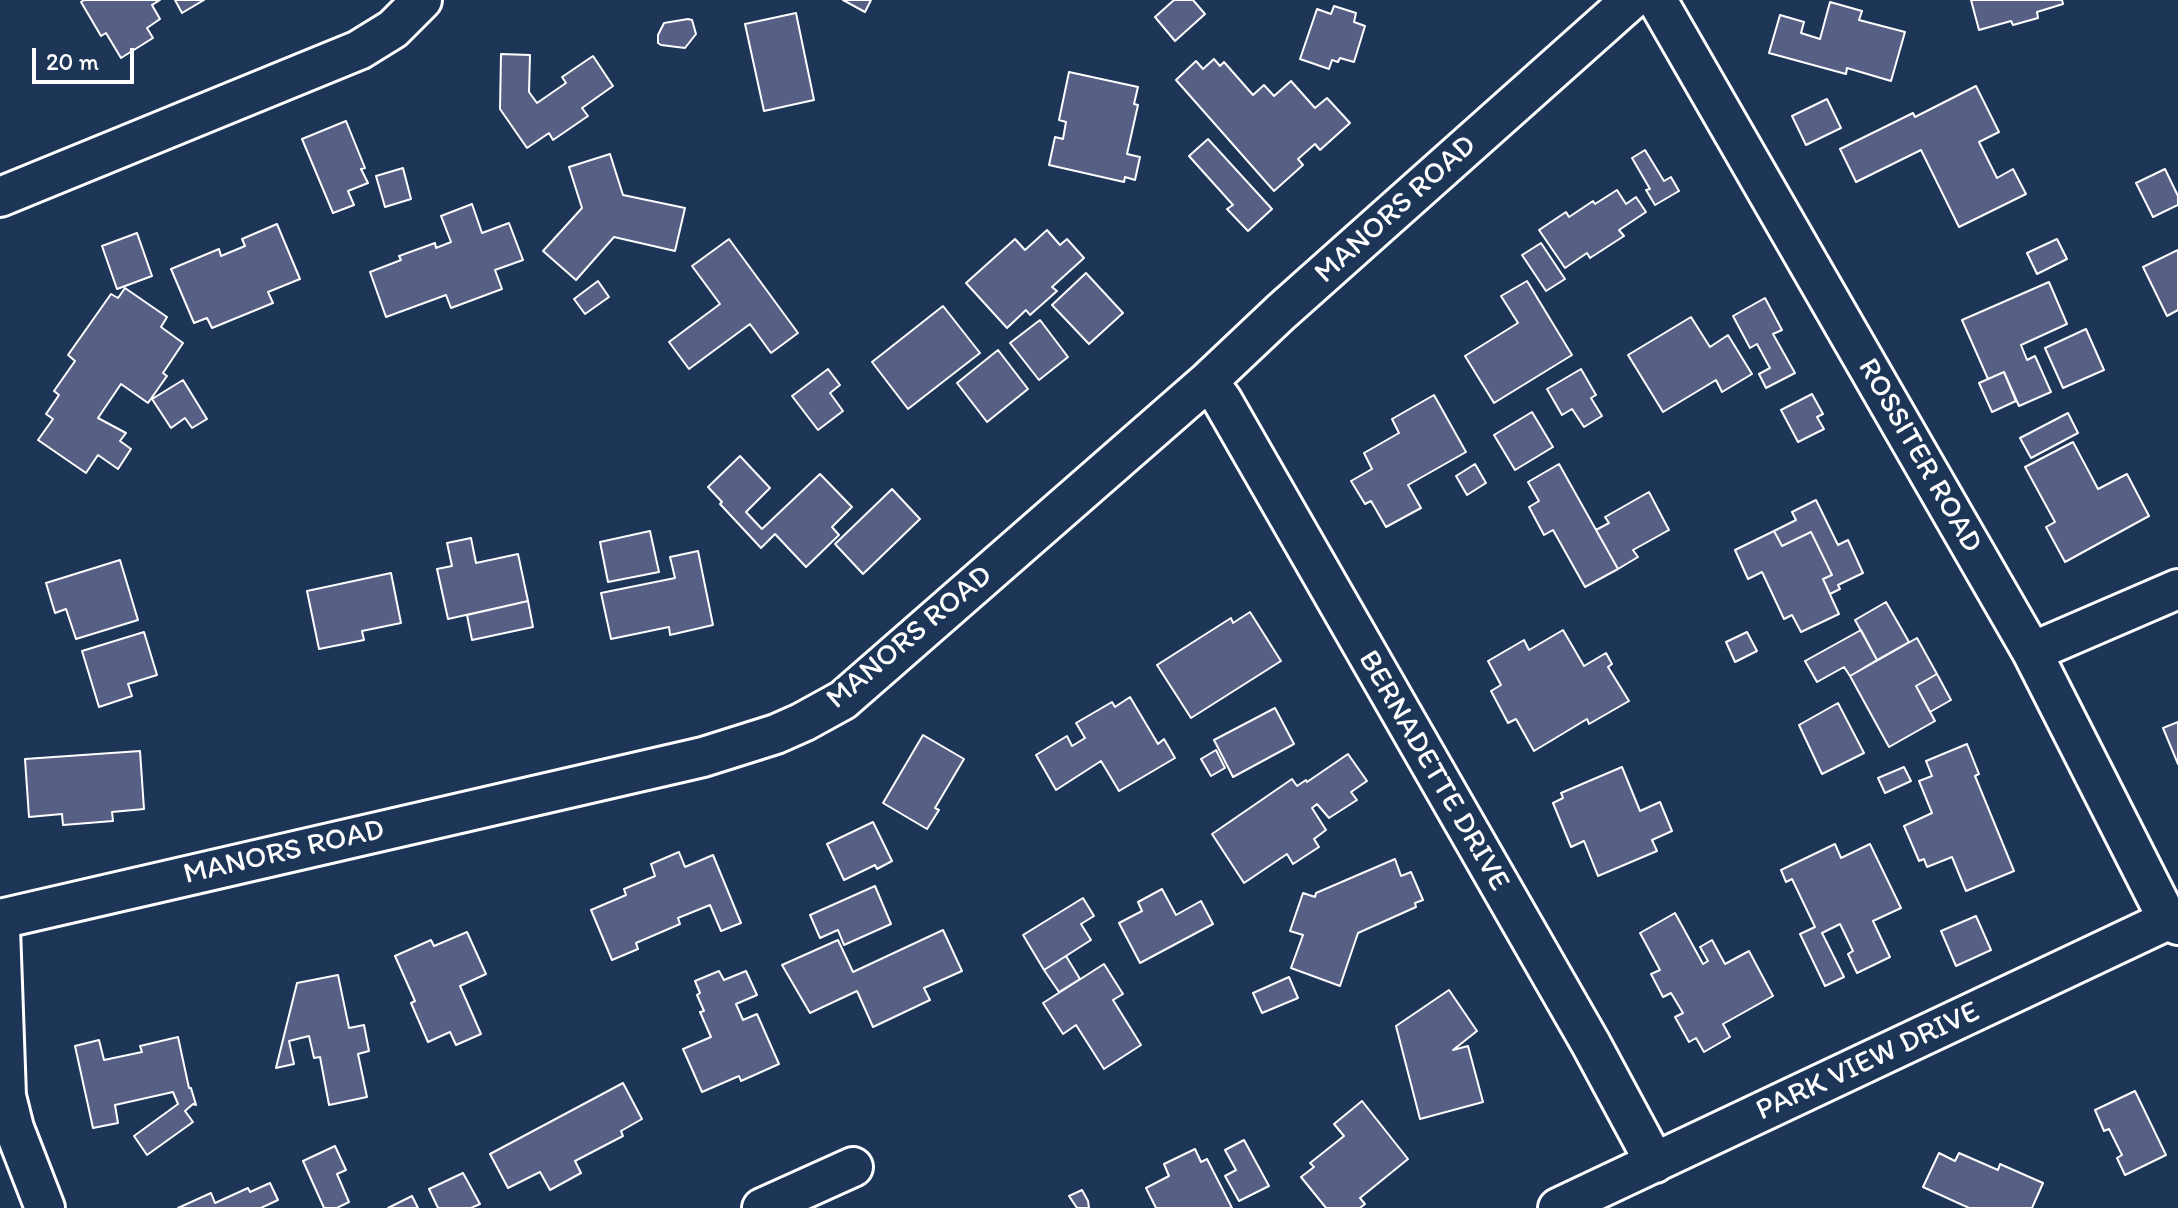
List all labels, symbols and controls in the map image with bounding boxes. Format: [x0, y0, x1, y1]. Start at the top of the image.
scale bar [36, 32, 138, 82]
text: 20 m [46, 47, 99, 76]
street label: MANORS ROAD [1308, 128, 1484, 292]
street label: ROSSITER ROAD [1849, 352, 1989, 560]
street label: MANORS ROAD [820, 558, 1000, 718]
street label: BERNADETTE DRIVE [1350, 644, 1516, 898]
street label: MANORS ROAD [180, 812, 388, 894]
street label: PARK VIEW DRIVE [1751, 995, 1985, 1129]

